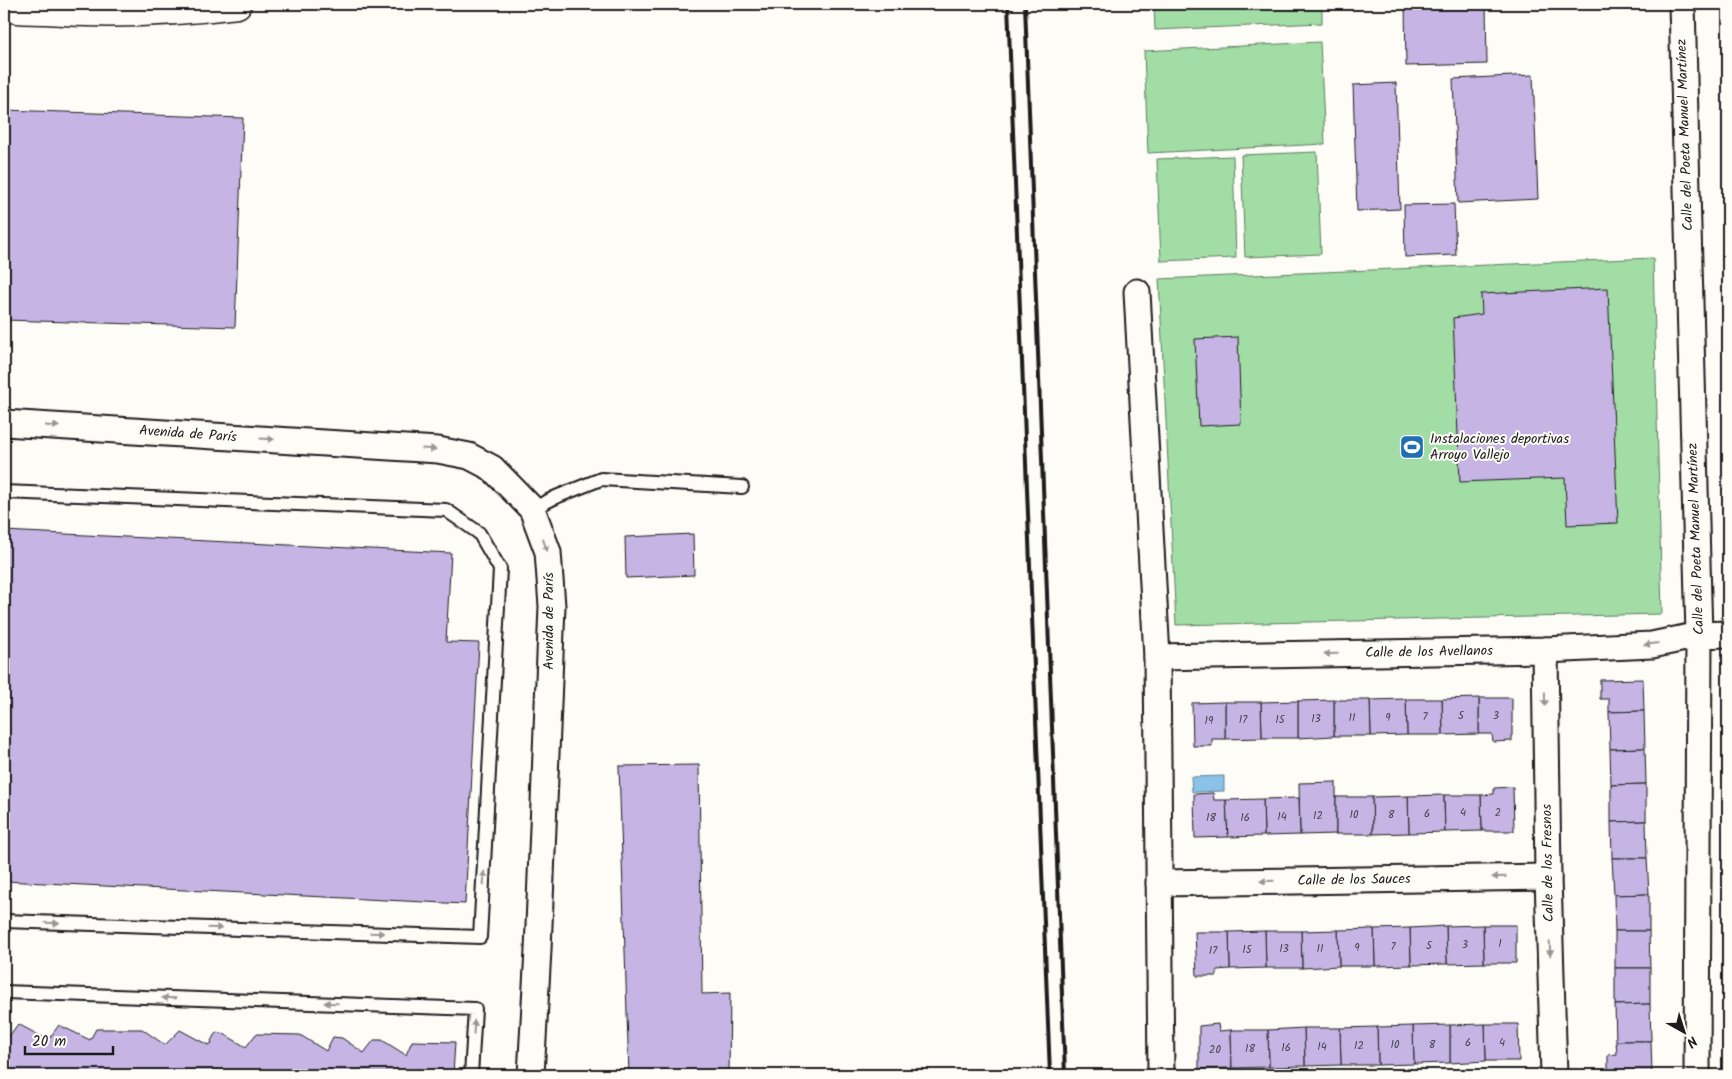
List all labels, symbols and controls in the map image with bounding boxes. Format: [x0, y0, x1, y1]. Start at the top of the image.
street label: Calle del Poeta Manuel Martínez [1671, 39, 1699, 231]
street label: Avenida de París [139, 420, 238, 448]
one-way arrow [45, 422, 61, 430]
place label: Instalaciones deportivas Arroyo Vallejo [1430, 428, 1569, 466]
sports icon: Instalaciones deportivas Arroyo Vallejo [1399, 434, 1425, 460]
one-way arrow [259, 436, 275, 444]
street label: Calle del Poeta Manuel Martínez [1682, 443, 1710, 635]
one-way arrow [421, 446, 437, 454]
one-way arrow [542, 538, 549, 553]
street label: Avenida de París [538, 572, 560, 670]
street label: Calle de los Avellanos [1365, 640, 1493, 664]
one-way arrow [1643, 640, 1659, 648]
one-way arrow [1323, 650, 1339, 658]
one-way arrow [1541, 691, 1549, 707]
house number: 5 [1458, 707, 1465, 725]
house number: 3 [1493, 707, 1499, 725]
house number: 7 [1422, 708, 1428, 726]
house number: 11 [1349, 709, 1355, 727]
house number: 9 [1385, 709, 1391, 727]
house number: 13 [1311, 710, 1321, 728]
house number: 17 [1239, 711, 1248, 729]
house number: 15 [1275, 711, 1286, 729]
house number: 19 [1205, 712, 1214, 730]
house number: 4 [1460, 804, 1466, 822]
house number: 2 [1495, 804, 1501, 822]
street label: Calle de los Fresnos [1536, 804, 1560, 922]
house number: 6 [1424, 805, 1430, 823]
house number: 10 [1350, 806, 1359, 824]
house number: 8 [1388, 806, 1395, 824]
house number: 12 [1313, 807, 1323, 825]
house number: 14 [1277, 808, 1287, 826]
house number: 18 [1206, 809, 1216, 827]
house number: 16 [1240, 809, 1250, 827]
street label: Calle de los Sauces [1297, 868, 1411, 892]
one-way arrow [480, 869, 488, 885]
one-way arrow [1491, 874, 1507, 882]
one-way arrow [1259, 877, 1275, 885]
one-way arrow [45, 919, 61, 927]
one-way arrow [207, 924, 223, 932]
one-way arrow [370, 930, 386, 938]
house number: 1 [1498, 935, 1502, 953]
house number: 3 [1462, 936, 1468, 954]
house number: 5 [1426, 937, 1433, 955]
house number: 7 [1390, 938, 1396, 956]
house number: 9 [1354, 939, 1360, 957]
house number: 13 [1279, 940, 1289, 958]
house number: 11 [1317, 940, 1323, 958]
house number: 15 [1242, 941, 1253, 959]
one-way arrow [1546, 941, 1554, 957]
house number: 17 [1209, 942, 1218, 960]
one-way arrow [160, 993, 176, 1001]
one-way arrow [323, 999, 339, 1007]
north arrow [1660, 1006, 1710, 1056]
one-way arrow [471, 1018, 479, 1034]
scale bar [25, 1024, 112, 1056]
text: 20 m [32, 1030, 66, 1054]
text: N [1681, 1030, 1702, 1053]
house number: 6 [1465, 1034, 1471, 1052]
house number: 4 [1499, 1034, 1505, 1052]
house number: 10 [1391, 1036, 1400, 1054]
house number: 8 [1429, 1036, 1436, 1054]
house number: 12 [1354, 1037, 1364, 1055]
house number: 14 [1317, 1038, 1327, 1056]
house number: 16 [1281, 1039, 1291, 1057]
house number: 18 [1245, 1040, 1255, 1058]
house number: 20 [1209, 1041, 1221, 1059]

